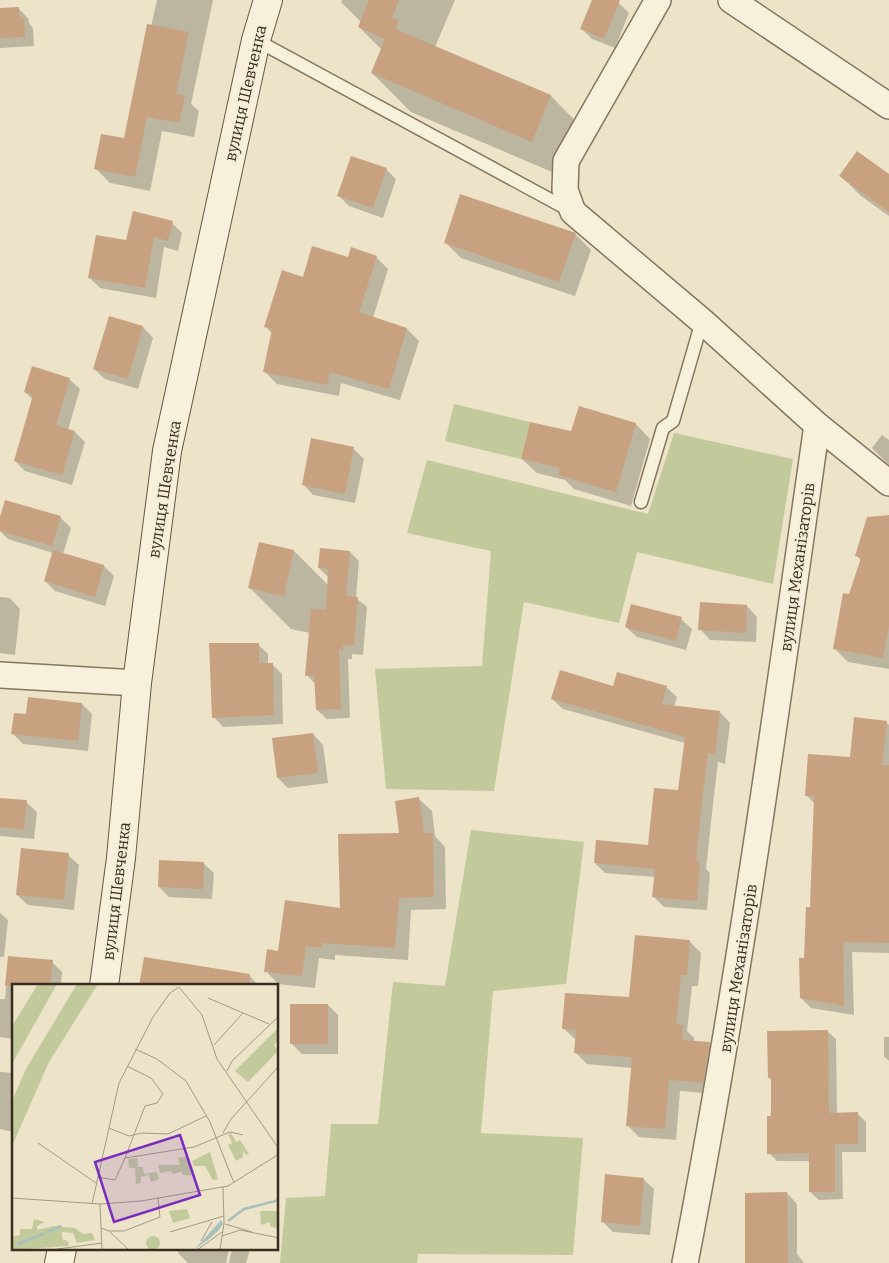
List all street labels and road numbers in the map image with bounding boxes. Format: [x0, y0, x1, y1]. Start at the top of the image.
street label: вулиця Шевченка [221, 23, 270, 163]
street label: вулиця Шевченка [144, 419, 185, 559]
street label: вулиця Механізаторів [776, 481, 819, 653]
street label: вулиця Шевченка [99, 821, 134, 961]
street label: вулиця Механізаторів [716, 882, 761, 1054]

